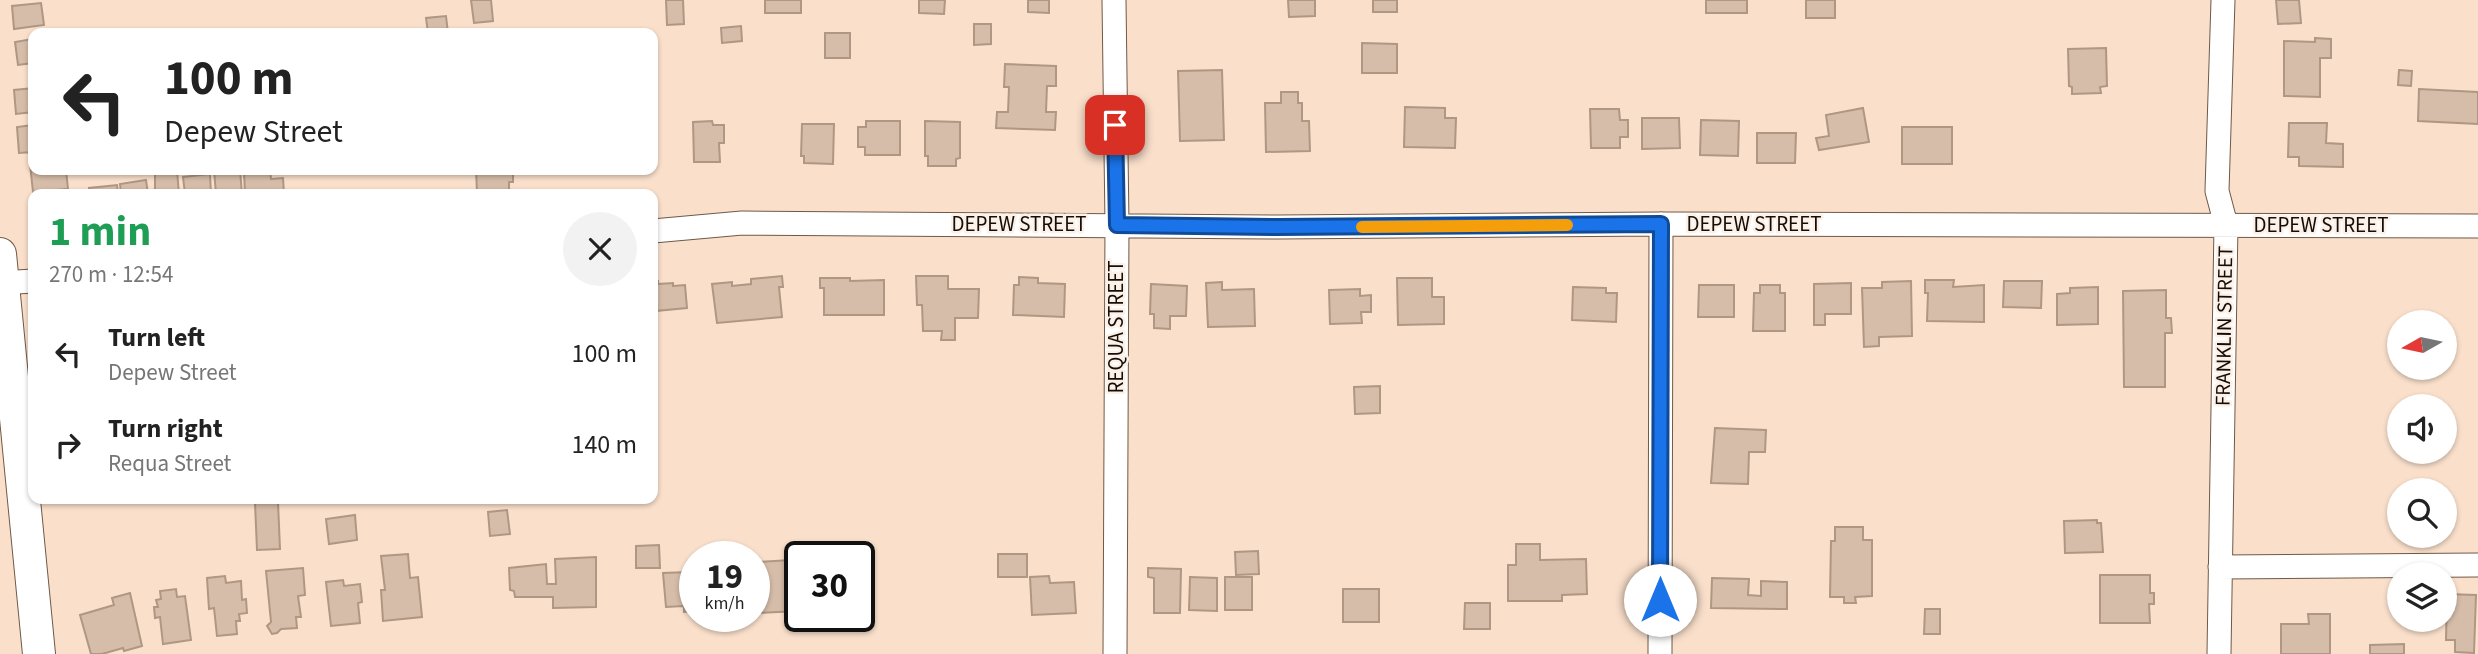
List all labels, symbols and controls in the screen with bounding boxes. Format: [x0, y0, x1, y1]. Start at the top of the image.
text: 100 m [164, 44, 293, 114]
icon: left [49, 56, 140, 147]
pin [1085, 95, 1145, 155]
icon: arrive [1096, 106, 1134, 144]
text: Depew Street [164, 109, 343, 155]
text: 1 min [49, 202, 151, 262]
street label: DEPEW STREET [951, 209, 1087, 239]
street label: DEPEW STREET [1686, 209, 1822, 239]
street label: DEPEW STREET [2253, 210, 2389, 240]
button: close [563, 212, 637, 286]
street label: FRANKLIN STREET [2208, 246, 2240, 406]
text: 270 m · 12:54 [49, 258, 173, 291]
street label: REQUA STREET [1101, 260, 1131, 394]
north arrow [2387, 310, 2457, 380]
map controls [2387, 310, 2457, 632]
text: Turn left [108, 319, 205, 356]
icon: left [49, 335, 87, 373]
text: 100 m [571, 335, 637, 372]
text: Depew Street [108, 356, 237, 389]
button: sound [2387, 394, 2457, 464]
text: Turn right [108, 410, 223, 447]
icon: right [49, 426, 87, 464]
text: 140 m [571, 426, 637, 463]
text: Requa Street [108, 447, 231, 480]
button: search [2387, 478, 2457, 548]
speed limit sign: 30 [784, 541, 875, 632]
text: 19 [706, 552, 743, 602]
button: layers [2387, 562, 2457, 632]
position arrow [1623, 563, 1697, 637]
text: km/h [705, 591, 744, 616]

